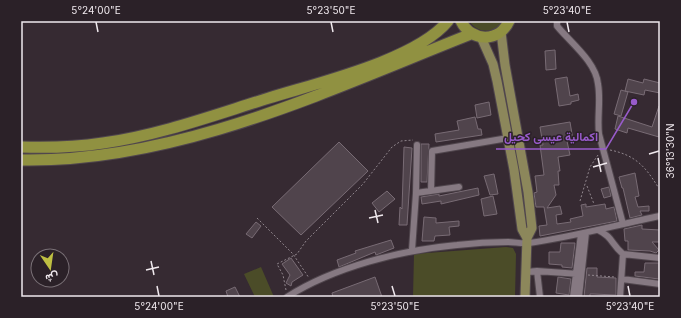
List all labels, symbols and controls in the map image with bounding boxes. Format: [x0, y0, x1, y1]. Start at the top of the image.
text: 5°24'00"E [71, 4, 121, 16]
text: 5°23'50"E [307, 4, 355, 16]
text: 5°23'40"E [543, 4, 591, 16]
text: 36°13'30"N [664, 124, 676, 178]
callout: اكمالية عيسى كحيل [496, 125, 606, 149]
text: اكمالية عيسى كحيل [504, 129, 598, 144]
north arrow [30, 248, 70, 288]
text: ش [44, 269, 60, 286]
text: 5°24'00"E [134, 300, 184, 312]
text: 5°23'50"E [371, 300, 419, 312]
text: 5°23'40"E [606, 300, 654, 312]

